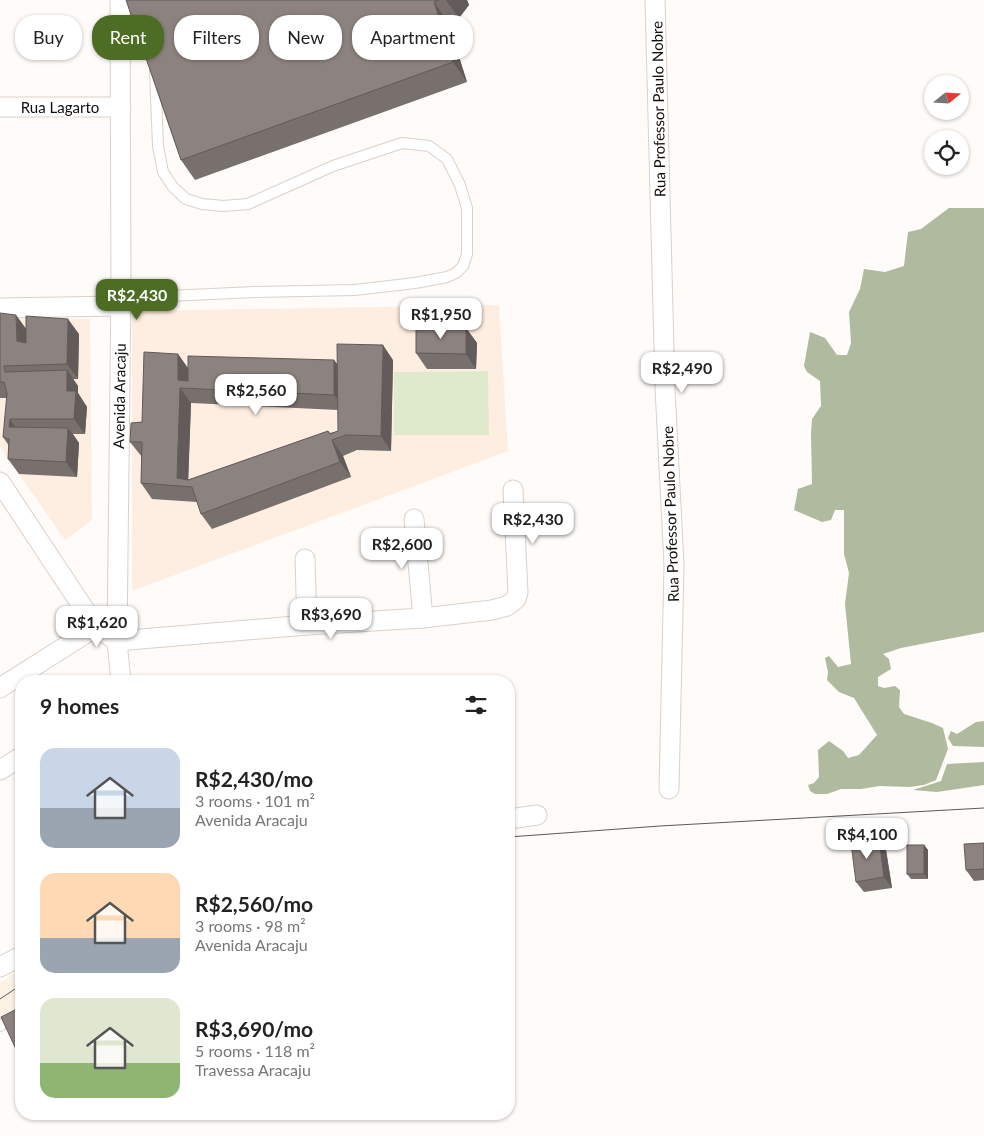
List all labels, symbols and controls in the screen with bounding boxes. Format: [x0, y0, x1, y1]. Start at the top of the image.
chip: Buy [15, 15, 82, 60]
chip: Rent [92, 15, 164, 60]
chip: Filters [174, 15, 259, 60]
chip: New [269, 15, 342, 60]
chip: Apartment [352, 15, 473, 60]
street label: Rua Professor Paulo Nobre [647, 21, 669, 197]
north arrow [924, 75, 969, 120]
map controls [924, 75, 969, 175]
street label: Rua Lagarto [21, 98, 99, 116]
button: locate [924, 130, 969, 175]
pin: R$2,430 [91, 278, 183, 321]
text: R$2,430 [107, 285, 167, 304]
pin: R$1,950 [395, 298, 487, 340]
text: R$1,950 [411, 304, 471, 323]
street label: Avenida Aracaju [109, 343, 129, 449]
pin: R$2,490 [636, 352, 728, 394]
text: R$2,490 [652, 358, 712, 377]
pin: R$2,560 [210, 374, 302, 416]
text: R$2,560 [226, 380, 286, 399]
street label: Rua Professor Paulo Nobre [658, 426, 682, 602]
pin: R$2,430 [487, 502, 579, 545]
text: R$2,430 [503, 509, 563, 528]
pin: R$2,600 [356, 528, 448, 570]
text: R$2,600 [372, 534, 432, 553]
pin: R$3,690 [285, 598, 377, 640]
text: R$3,690 [301, 604, 361, 623]
pin: R$1,620 [51, 606, 143, 648]
text: R$1,620 [67, 612, 127, 631]
icon: filters [462, 691, 490, 719]
text: 9 homes [40, 693, 119, 718]
text: R$2,430/mo [195, 766, 313, 791]
icon: home [80, 768, 140, 828]
text: 3 rooms · 101 m² [195, 791, 315, 810]
text: Avenida Aracaju [195, 810, 308, 829]
pin: R$4,100 [821, 818, 913, 860]
text: R$4,100 [837, 824, 897, 843]
text: R$2,560/mo [195, 891, 313, 916]
icon: home [80, 893, 140, 953]
text: 3 rooms · 98 m² [195, 916, 306, 935]
text: Avenida Aracaju [195, 935, 308, 954]
text: R$3,690/mo [195, 1016, 313, 1041]
icon: home [80, 1018, 140, 1078]
text: 5 rooms · 118 m² [195, 1041, 315, 1060]
text: Travessa Aracaju [195, 1060, 311, 1079]

